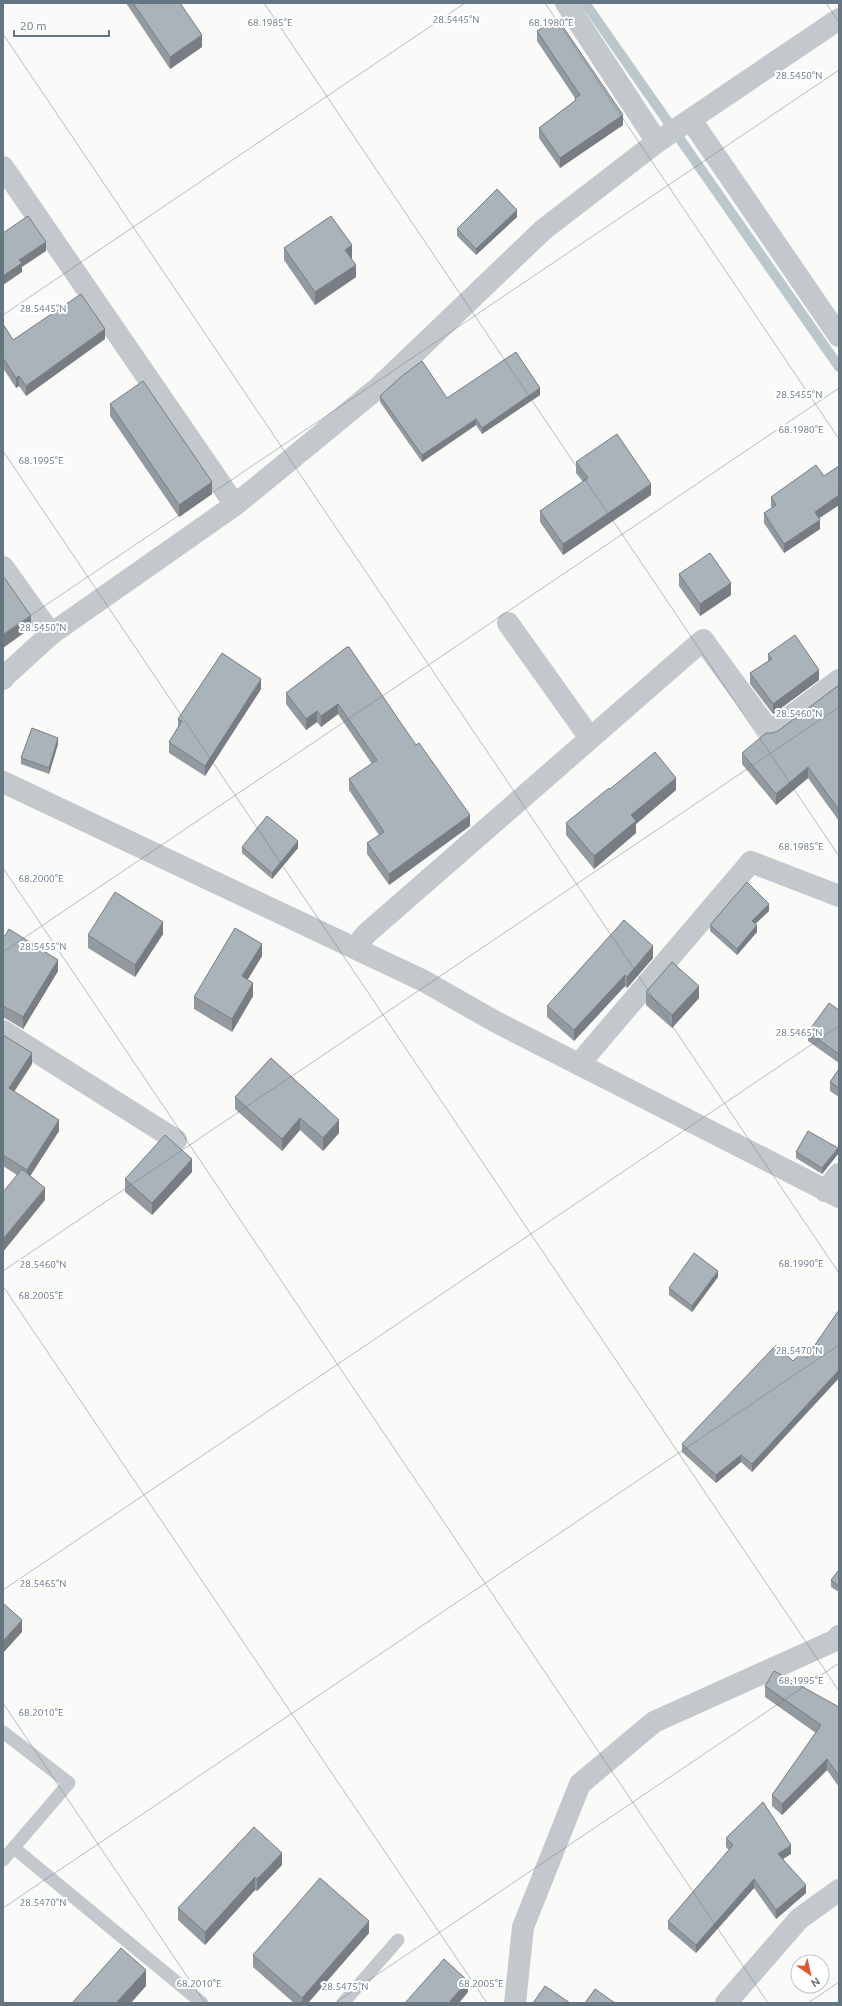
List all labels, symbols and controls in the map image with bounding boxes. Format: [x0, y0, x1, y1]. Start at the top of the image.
scale bar [14, 12, 109, 38]
text: 28.5445°N [433, 14, 479, 25]
text: 68.1985°E [247, 17, 293, 28]
text: 68.1980°E [528, 17, 574, 28]
text: 20 m [20, 19, 47, 32]
text: 28.5450°N [776, 70, 822, 81]
text: 28.5445°N [20, 303, 66, 314]
text: 28.5455°N [776, 389, 822, 400]
text: 68.1980°E [778, 424, 824, 435]
text: 68.1995°E [18, 455, 64, 466]
text: 28.5450°N [20, 622, 66, 633]
text: 28.5460°N [776, 708, 822, 719]
text: 68.1985°E [778, 841, 824, 852]
text: 68.2000°E [18, 873, 64, 884]
text: 28.5455°N [20, 941, 66, 952]
text: 28.5465°N [776, 1027, 822, 1038]
text: 68.1990°E [778, 1258, 824, 1269]
text: 28.5460°N [20, 1259, 66, 1270]
text: 68.2005°E [18, 1290, 64, 1301]
text: 28.5470°N [776, 1345, 822, 1356]
text: 28.5465°N [20, 1578, 66, 1589]
text: 68.1995°E [778, 1675, 824, 1686]
text: 68.2010°E [18, 1707, 64, 1718]
text: 28.5470°N [20, 1897, 66, 1908]
north arrow [790, 1954, 830, 1994]
text: N [809, 1975, 822, 1990]
text: 68.2010°E [176, 1978, 222, 1989]
text: 68.2005°E [458, 1978, 504, 1989]
text: 28.5475°N [322, 1981, 368, 1992]

